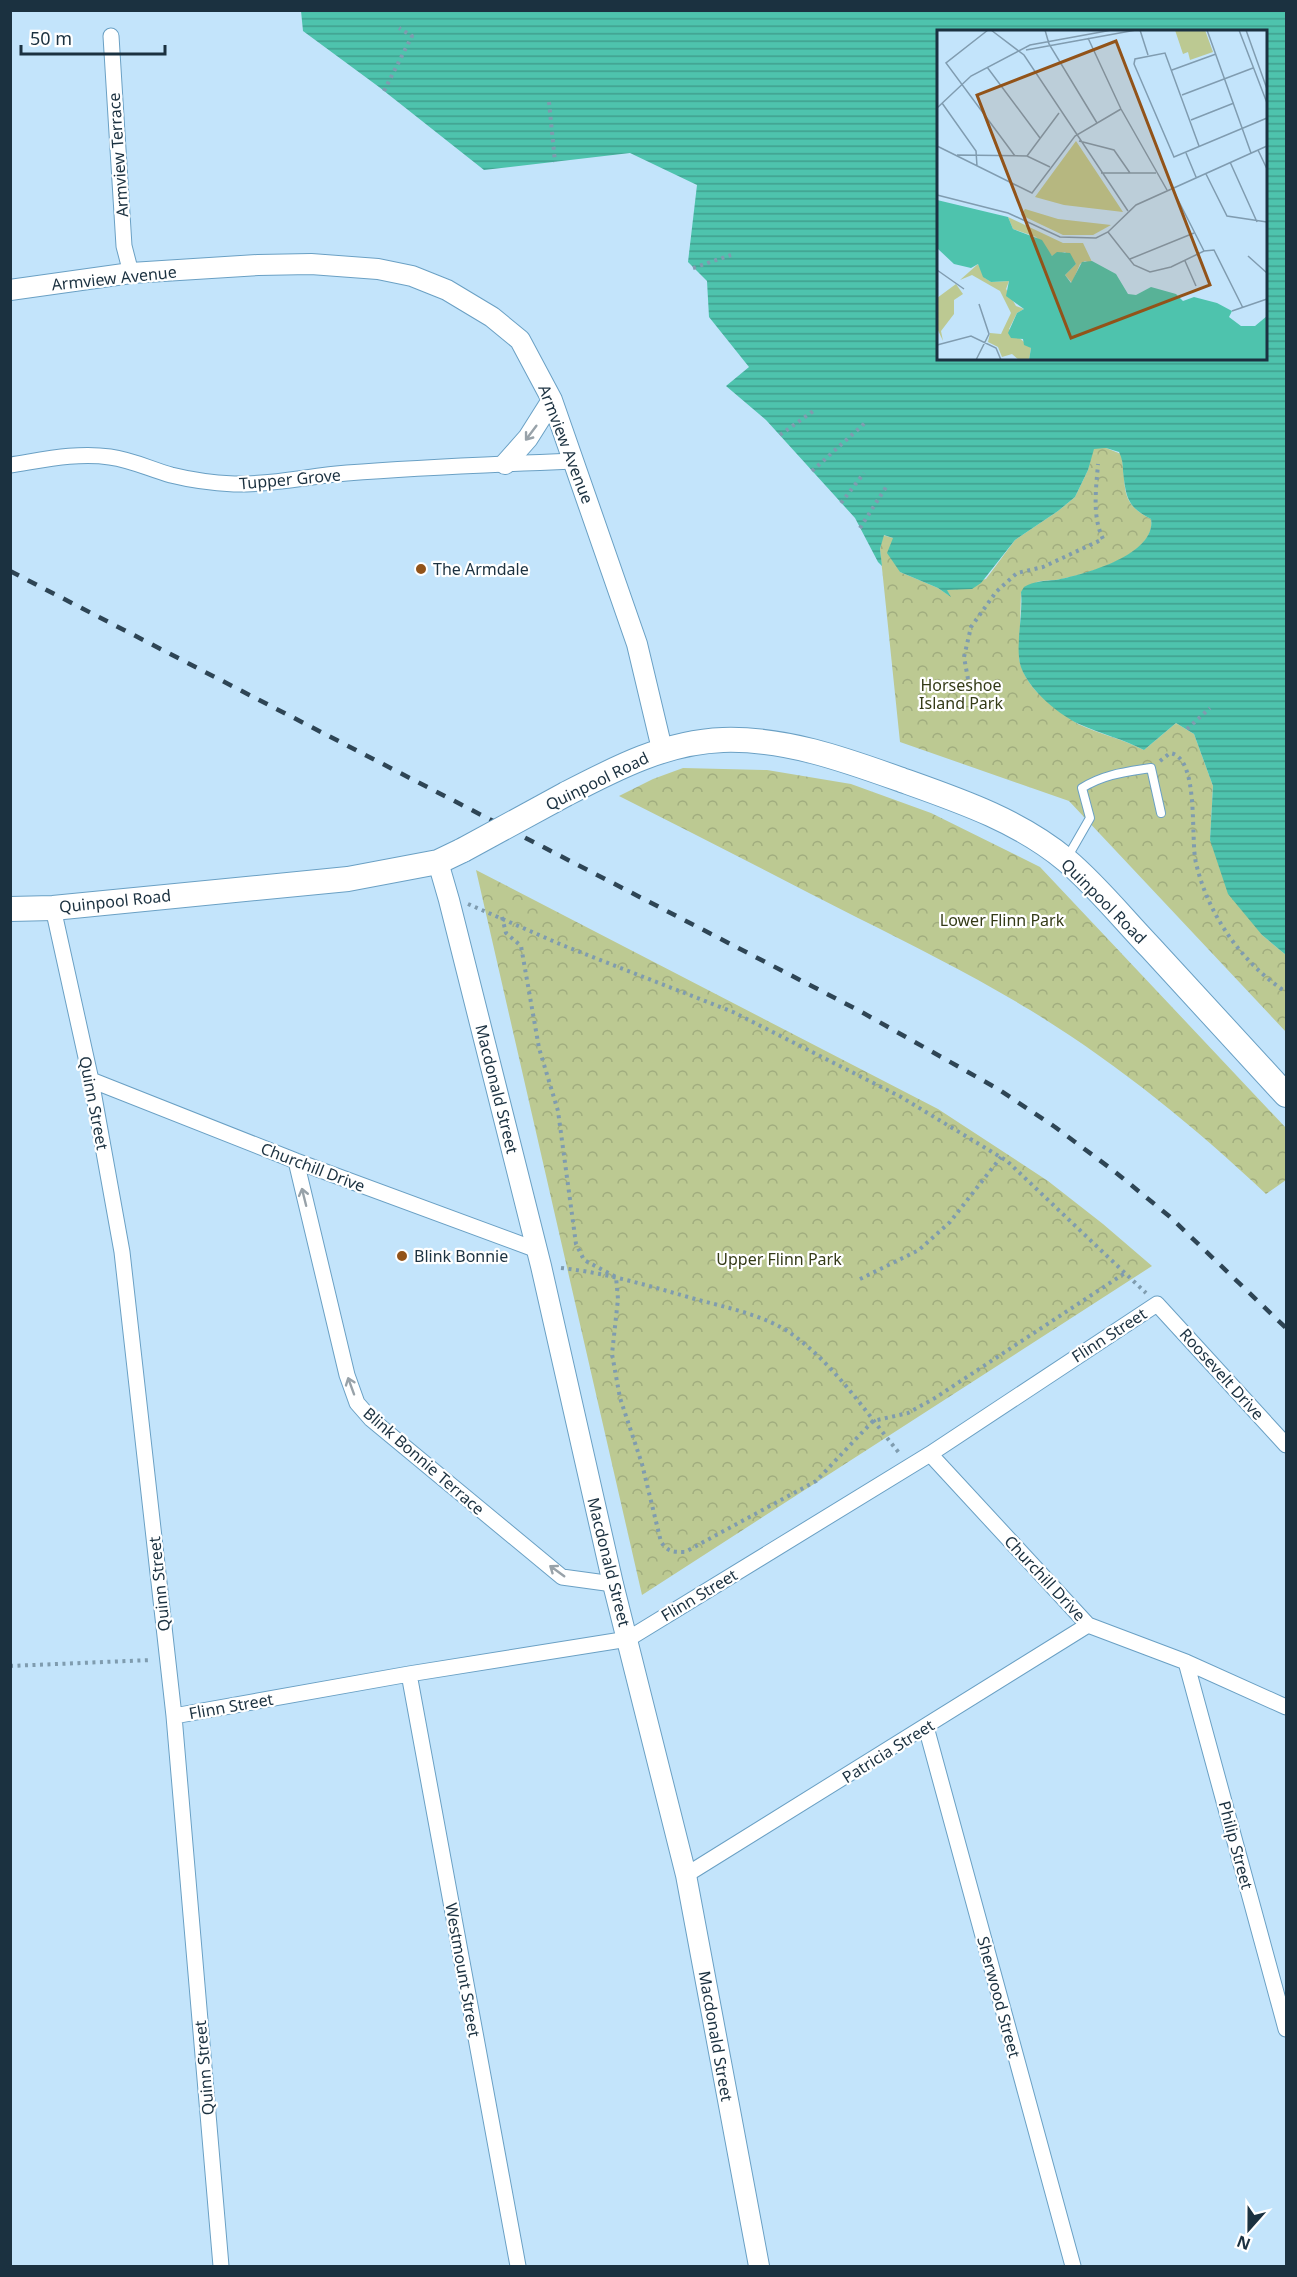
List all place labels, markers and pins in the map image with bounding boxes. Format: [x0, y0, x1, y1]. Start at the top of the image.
place label: The Armdale [433, 558, 529, 580]
marker: The Armdale [414, 562, 428, 576]
place label: Blink Bonnie [414, 1245, 508, 1267]
marker: Blink Bonnie [395, 1249, 409, 1263]

